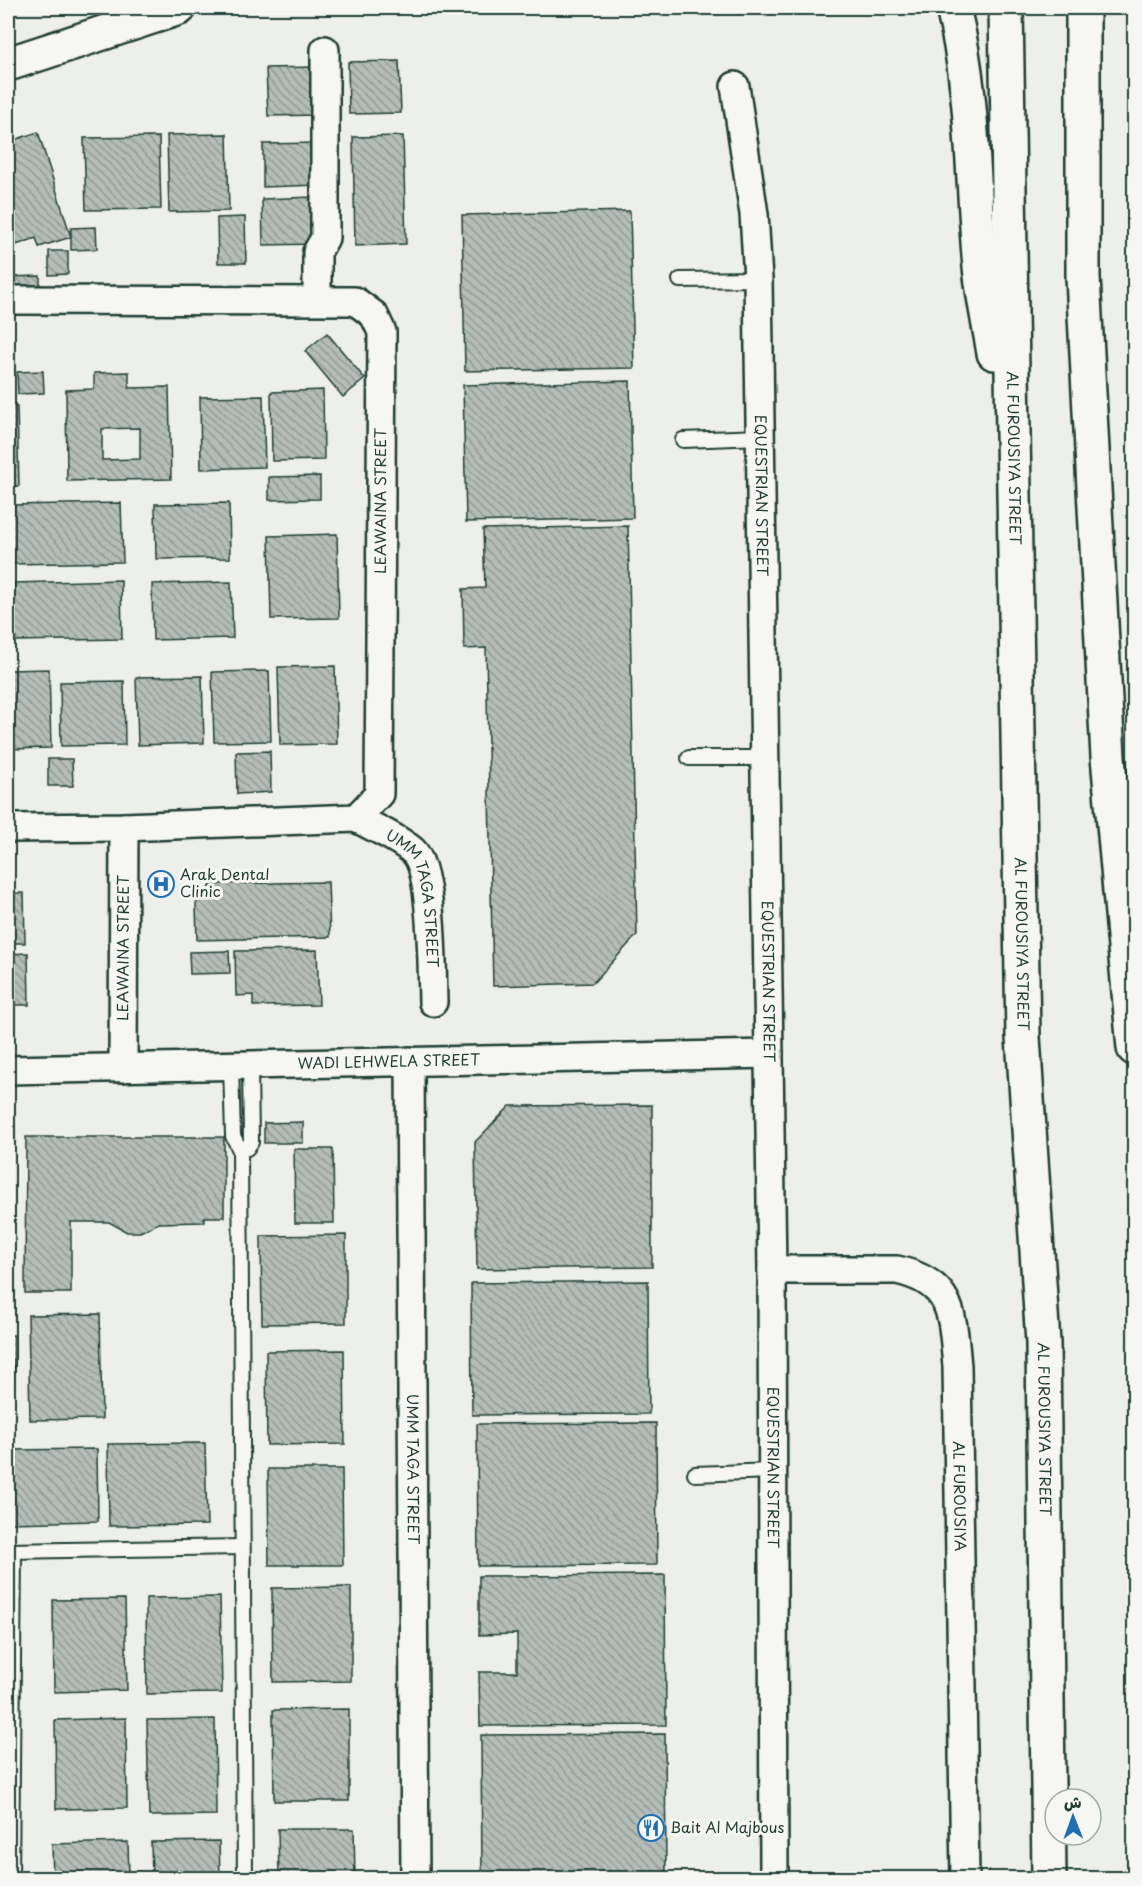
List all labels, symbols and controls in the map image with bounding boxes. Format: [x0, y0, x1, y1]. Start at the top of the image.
street label: AL FUROUSIYA STREET [1002, 371, 1028, 546]
street label: EQUESTRIAN STREET [750, 415, 775, 577]
street label: LEAWAINA STREET [368, 427, 391, 574]
street label: UMM TAGA STREET [382, 823, 445, 968]
street label: AL FUROUSIYA STREET [1010, 857, 1036, 1032]
place label: Arak Dental Clinic [180, 862, 269, 902]
hospital icon: Arak Dental Clinic [146, 869, 176, 899]
street label: LEAWAINA STREET [110, 874, 134, 1021]
street label: EQUESTRIAN STREET [757, 901, 782, 1063]
street label: WADI LEHWELA STREET [297, 1047, 481, 1074]
street label: AL FUROUSIYA STREET [1033, 1342, 1058, 1517]
street label: EQUESTRIAN STREET [762, 1387, 786, 1549]
street label: UMM TAGA STREET [402, 1394, 426, 1545]
street label: AL FUROUSIYA [948, 1441, 973, 1552]
north arrow [1043, 1787, 1103, 1847]
text: ش [1064, 1789, 1082, 1813]
restaurant icon: Bait Al Majbous [636, 1813, 666, 1843]
place label: Bait Al Majbous [670, 1815, 785, 1838]

